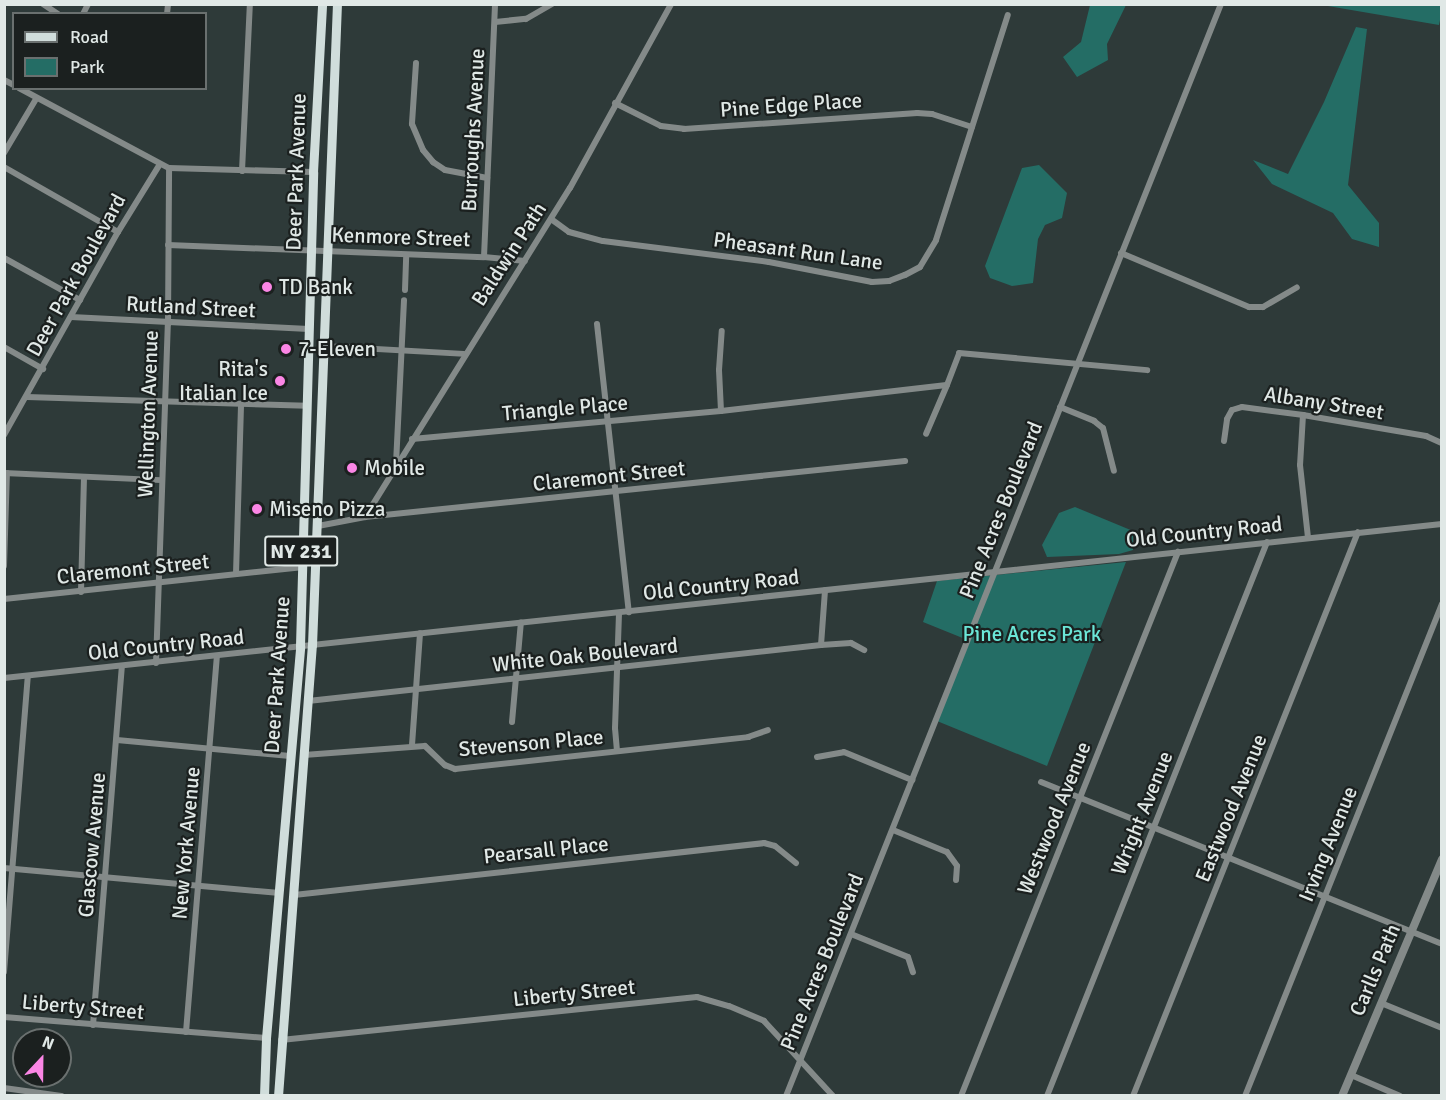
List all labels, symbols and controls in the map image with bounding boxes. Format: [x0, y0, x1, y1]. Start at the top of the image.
legend [12, 12, 207, 90]
text: Road [70, 26, 109, 48]
street label: Burroughs Avenue [456, 48, 490, 212]
text: Park [70, 56, 105, 78]
street label: Pine Edge Place [719, 87, 863, 123]
street label: Deer Park Avenue [281, 93, 311, 251]
street label: Deer Park Boulevard [21, 189, 131, 361]
street label: Baldwin Path [466, 197, 552, 311]
street label: Kenmore Street [331, 222, 471, 252]
street label: Pheasant Run Lane [712, 227, 884, 275]
place label: TD Bank [279, 274, 353, 300]
marker: TD Bank [260, 280, 274, 294]
street label: Rutland Street [126, 291, 256, 323]
street label: Wellington Avenue [132, 330, 164, 498]
place label: 7-Eleven [298, 336, 376, 362]
marker: 7-Eleven [279, 342, 293, 356]
place label: Rita's Italian Ice [179, 356, 268, 406]
marker: Rita's Italian Ice [273, 374, 287, 388]
street label: Albany Street [1262, 381, 1386, 425]
street label: Triangle Place [501, 390, 629, 426]
street label: Pine Acres Boulevard [954, 418, 1048, 602]
place label: Mobile [364, 455, 425, 481]
street label: Claremont Street [532, 455, 686, 497]
marker: Mobile [345, 461, 359, 475]
place label: Miseno Pizza [269, 496, 385, 522]
marker: Miseno Pizza [250, 502, 264, 516]
street label: Old Country Road [1125, 511, 1283, 553]
road number: NY 231 [264, 534, 338, 568]
street label: Claremont Street [56, 548, 210, 590]
street label: Old Country Road [642, 564, 800, 606]
street label: Deer Park Avenue [259, 595, 295, 755]
park label: Pine Acres Park [963, 621, 1101, 647]
street label: Old Country Road [87, 624, 245, 666]
street label: White Oak Boulevard [491, 633, 679, 677]
street label: Stevenson Place [457, 724, 605, 762]
street label: Eastwood Avenue [1190, 730, 1272, 886]
street label: Westwood Avenue [1012, 738, 1096, 898]
street label: Wright Avenue [1106, 747, 1178, 879]
street label: New York Avenue [167, 766, 205, 920]
street label: Glascow Avenue [73, 771, 111, 919]
street label: Irving Avenue [1293, 783, 1363, 905]
street label: Pearsall Place [482, 831, 610, 869]
street label: Pine Acres Boulevard [775, 870, 869, 1054]
street label: Carlls Path [1344, 920, 1406, 1020]
street label: Liberty Street [512, 974, 636, 1012]
street label: Liberty Street [21, 989, 145, 1025]
north arrow [12, 1028, 72, 1088]
text: N [39, 1032, 57, 1055]

